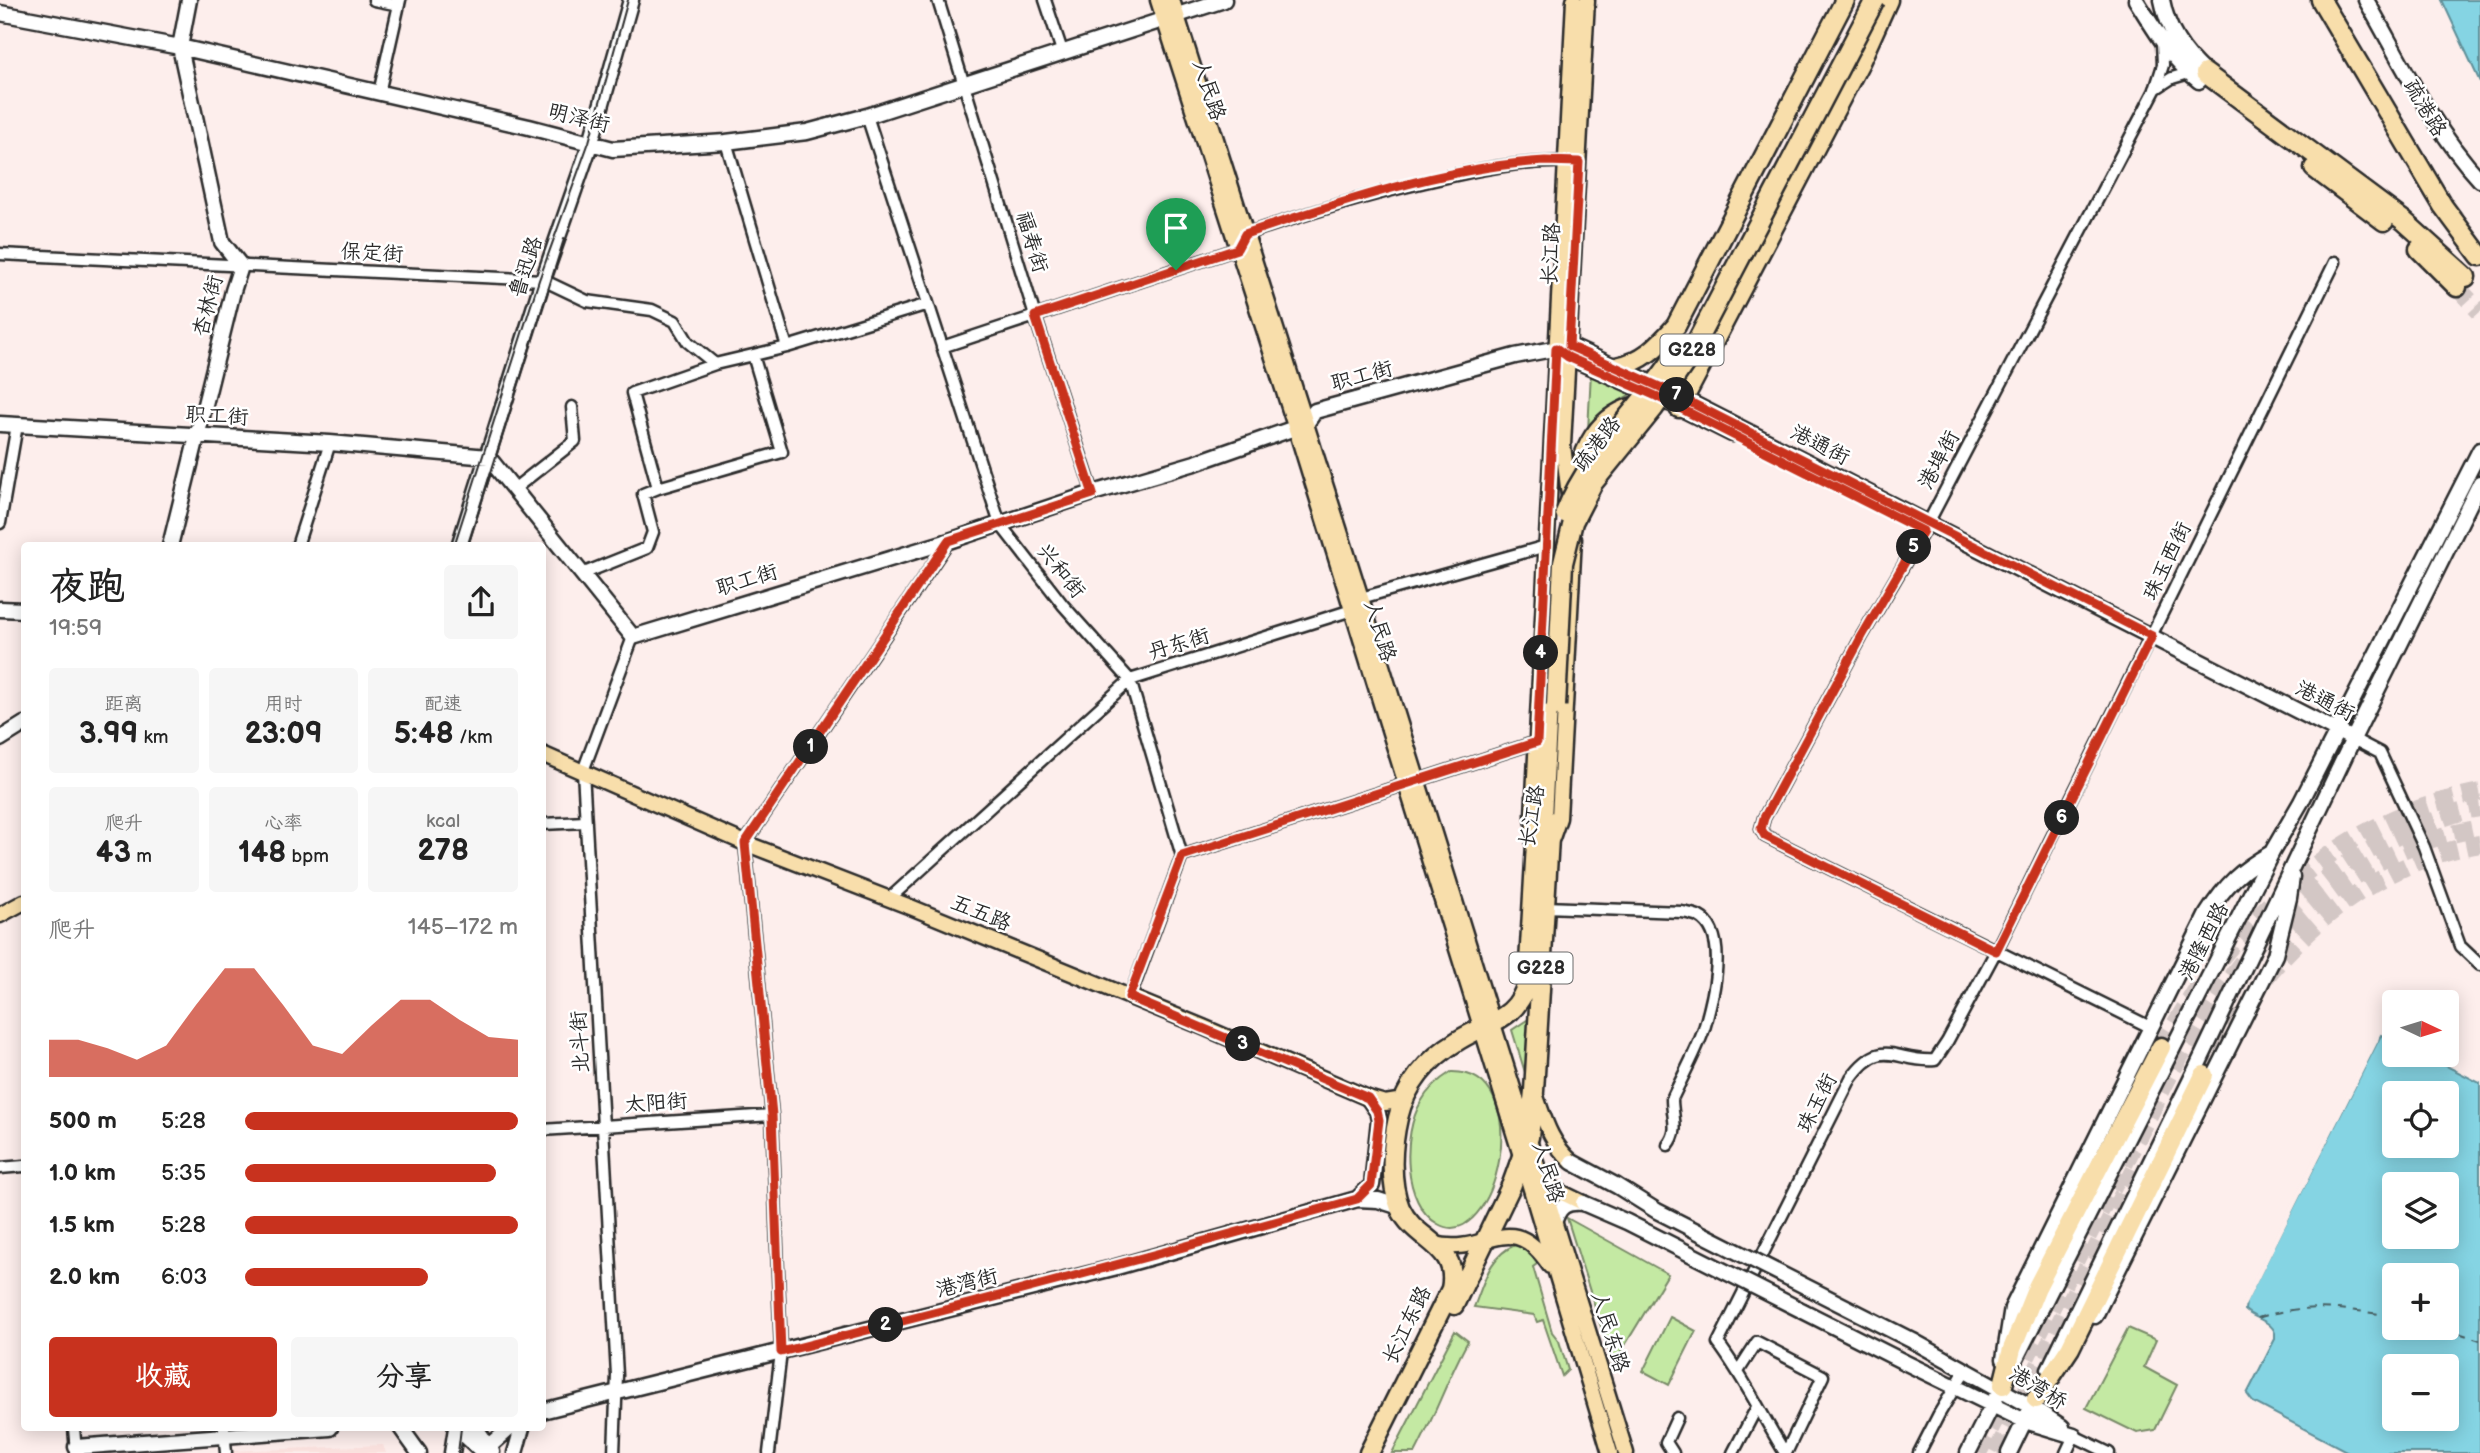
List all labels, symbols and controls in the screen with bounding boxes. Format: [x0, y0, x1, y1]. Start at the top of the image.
street label: 人民路 [1187, 56, 1231, 124]
street label: 疏港路 [2398, 75, 2452, 141]
street label: 明泽街 [545, 98, 613, 138]
pin [1146, 198, 1206, 270]
street label: 福寿街 [1011, 208, 1053, 276]
icon: arrive [1157, 209, 1195, 247]
street label: 长江路 [1537, 222, 1565, 286]
street label: 鲁迅路 [504, 233, 548, 301]
street label: 保定街 [340, 239, 404, 267]
street label: 杏林街 [188, 272, 228, 340]
road number: G228 [1660, 334, 1724, 366]
street label: 职工街 [1328, 356, 1396, 396]
pin: 7 [1660, 378, 1694, 412]
text: 7 [1671, 383, 1682, 406]
street label: 职工街 [185, 402, 249, 430]
street label: 疏港路 [1568, 411, 1626, 477]
street label: 港通街 [1786, 420, 1854, 470]
street label: 港埠街 [1913, 426, 1965, 494]
street label: 珠玉西街 [2137, 518, 2197, 604]
pin: 5 [1896, 530, 1932, 564]
text: 5 [1908, 535, 1919, 558]
street label: 兴和街 [1031, 539, 1091, 603]
street label: 职工街 [713, 559, 781, 601]
text: 夜跑 [49, 565, 125, 610]
button: share [444, 565, 518, 639]
street label: 人民路 [1359, 597, 1401, 665]
text: 19:59 [49, 614, 102, 642]
street label: 丹东街 [1145, 623, 1213, 665]
pin: 4 [1524, 636, 1558, 670]
text: 4 [1535, 641, 1546, 664]
street label: 港通街 [2291, 676, 2359, 726]
text: 距离 [105, 693, 143, 716]
text: 用时 [264, 693, 303, 716]
text: 配速 [424, 693, 462, 716]
text: 3.99 [79, 716, 138, 752]
text: 23:09 [244, 716, 323, 752]
text: 5:48 [394, 716, 454, 752]
text: km [138, 726, 169, 749]
text: /km [454, 726, 493, 749]
pin: 1 [794, 730, 828, 764]
text: 1 [807, 735, 815, 758]
street label: 长江路 [1514, 783, 1550, 849]
pin: 6 [2044, 800, 2080, 836]
text: 6 [2056, 806, 2067, 829]
text: kcal [426, 810, 460, 833]
text: 爬升 [105, 812, 143, 835]
text: 心率 [264, 812, 303, 835]
text: 278 [417, 833, 469, 869]
text: 43 [96, 835, 131, 871]
text: 148 [238, 835, 286, 871]
text: m [131, 845, 152, 868]
text: bpm [286, 845, 329, 868]
street label: 五五路 [947, 890, 1015, 936]
street label: 港隆西路 [2174, 898, 2234, 984]
text: 145–172 m [408, 913, 518, 941]
text: 爬升 [49, 916, 95, 944]
road number: G228 [1510, 952, 1572, 984]
north arrow [2382, 990, 2459, 1068]
map controls [2382, 990, 2459, 1431]
street label: 北斗街 [566, 1010, 594, 1074]
pin: 3 [1226, 1026, 1260, 1062]
text: 3 [1237, 1032, 1248, 1055]
street label: 珠玉街 [1792, 1069, 1842, 1137]
button: locate [2382, 1081, 2459, 1158]
street label: 太阳街 [624, 1088, 688, 1118]
text: 500 m [49, 1107, 117, 1135]
text: 5:28 [161, 1107, 206, 1135]
street label: 人民路 [1527, 1138, 1569, 1206]
text: 1.0 km [49, 1159, 116, 1187]
text: 5:35 [161, 1159, 206, 1187]
button: layers [2382, 1172, 2459, 1249]
text: 1.5 km [49, 1211, 115, 1239]
text: 5:28 [161, 1211, 206, 1239]
text: 2.0 km [49, 1263, 120, 1291]
text: 6:03 [161, 1263, 207, 1291]
street label: 港湾街 [933, 1263, 1001, 1303]
button: + [2382, 1263, 2459, 1340]
street label: 长江东路 [1377, 1282, 1437, 1368]
street label: 人民东路 [1586, 1288, 1634, 1376]
pin: 2 [868, 1308, 903, 1342]
text: 2 [880, 1313, 891, 1336]
button: 收藏 [49, 1337, 277, 1417]
button: 分享 [291, 1337, 518, 1417]
button: − [2382, 1354, 2459, 1431]
street label: 港湾桥 [2005, 1361, 2071, 1415]

